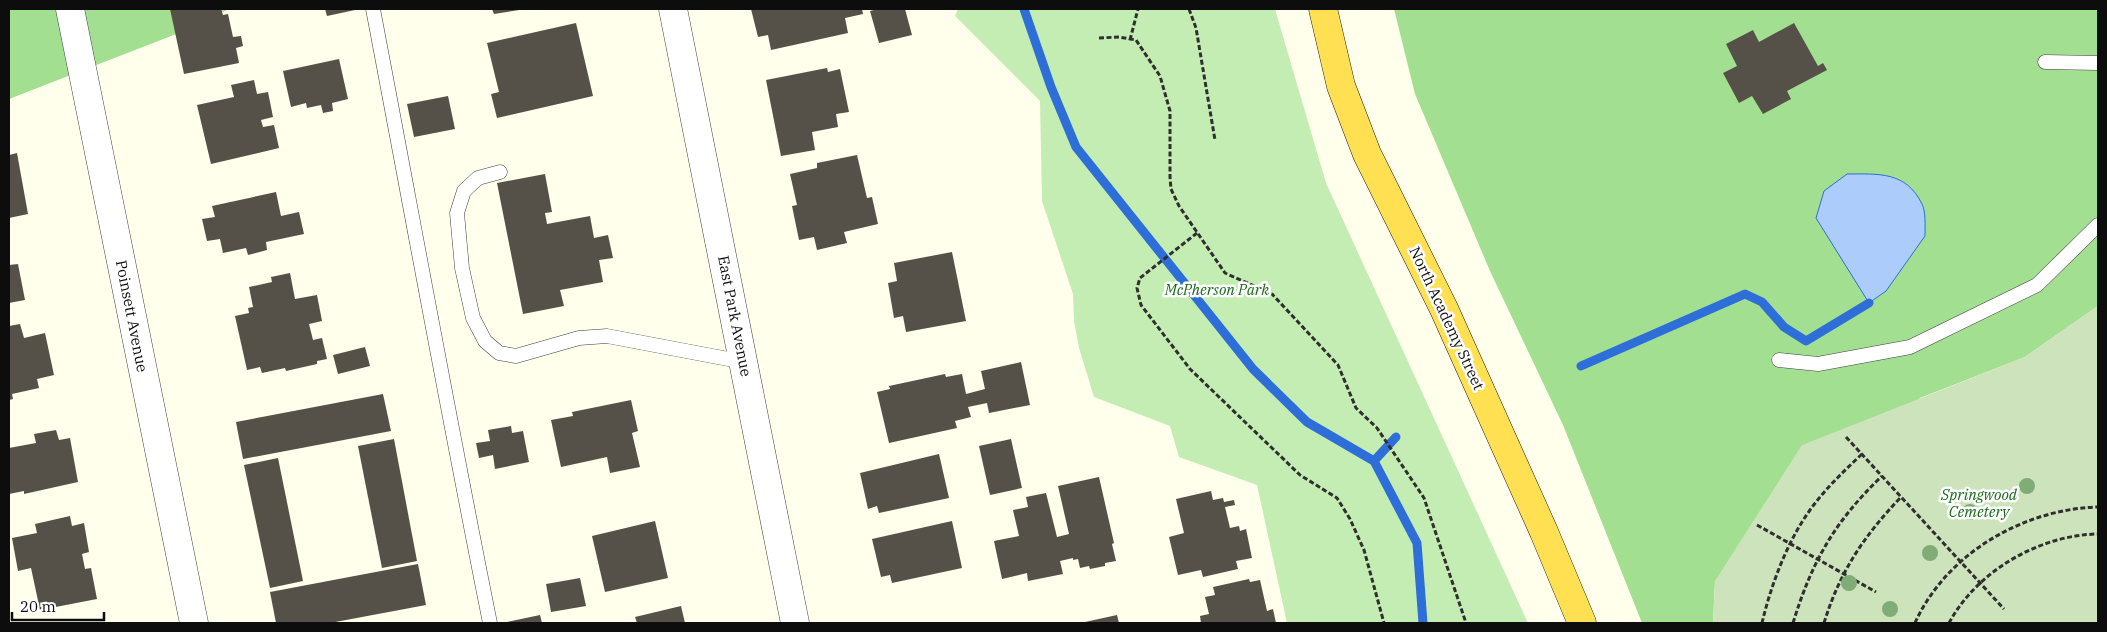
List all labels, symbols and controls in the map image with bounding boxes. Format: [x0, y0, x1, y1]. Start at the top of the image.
street label: North Academy Street [1405, 243, 1489, 393]
street label: East Park Avenue [714, 254, 756, 378]
street label: Poinsett Avenue [112, 258, 152, 374]
park label: McPherson Park [1164, 280, 1269, 299]
park label: Springwood Cemetery [1940, 485, 2018, 521]
scale bar [12, 590, 105, 622]
text: 20 m [20, 597, 56, 616]

